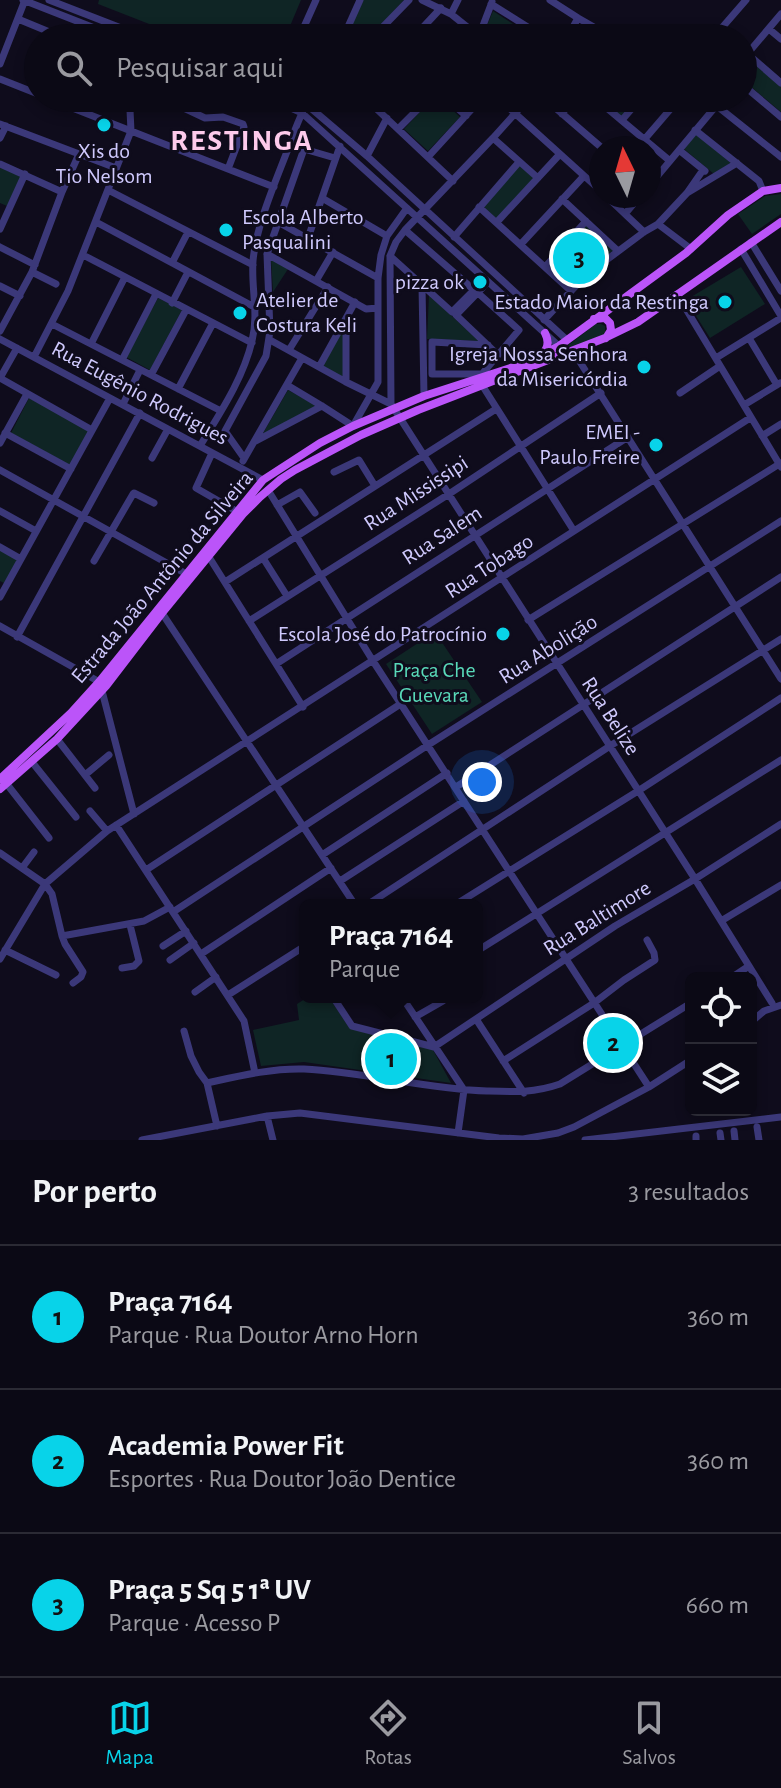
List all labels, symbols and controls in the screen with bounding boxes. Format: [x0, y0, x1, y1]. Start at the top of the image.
search box [24, 24, 757, 112]
icon: search [52, 46, 96, 90]
text: Pesquisar aqui [116, 53, 284, 83]
marker: Xis do Tio Nelsom [95, 116, 113, 134]
district label: RESTINGA [170, 126, 314, 156]
north arrow [589, 136, 661, 208]
place label: Xis do Tio Nelsom [55, 140, 153, 187]
place label: Escola Alberto Pasqualini [242, 206, 363, 253]
marker: Escola Alberto Pasqualini [217, 221, 235, 239]
pin: 3 [553, 228, 605, 288]
place label: pizza ok [395, 271, 464, 293]
marker: pizza ok [471, 273, 489, 291]
place label: Atelier de Costura Keli [256, 289, 357, 336]
place label: Estado Maior da Restinga [494, 291, 709, 313]
marker: Estado Maior da Restinga [716, 293, 734, 311]
marker: Atelier de Costura Keli [231, 304, 249, 322]
street label: Rua Eugênio Rodrigues [48, 337, 232, 449]
place label: Igreja Nossa Senhora da Misericórdia [449, 343, 628, 390]
marker: Igreja Nossa Senhora da Misericórdia [635, 358, 653, 376]
place label: EMEI - Paulo Freire [539, 421, 640, 468]
marker: EMEI - Paulo Freire [647, 436, 665, 454]
street label: Rua Mississipi [360, 451, 472, 535]
street label: Estrada João Antônio da Silveira [67, 467, 257, 687]
street label: Rua Salem [398, 501, 486, 569]
street label: Rua Tobago [441, 530, 537, 602]
street label: Rua Abolição [495, 610, 601, 688]
place label: Escola José do Patrocínio [278, 623, 487, 645]
marker: Escola José do Patrocínio [494, 625, 512, 643]
park label: Praça Che Guevara [392, 659, 476, 706]
street label: Rua Belize [578, 673, 644, 759]
your location [462, 762, 502, 802]
street label: Rua Baltimore [539, 876, 655, 960]
popup [299, 899, 483, 1003]
text: Praça 7164 [329, 921, 453, 951]
text: Parque [329, 956, 400, 982]
map controls [685, 972, 757, 1116]
button: locate [685, 972, 757, 1044]
pin: 2 [587, 1013, 639, 1073]
pin: 1 [365, 1029, 417, 1089]
button: layers [685, 1044, 757, 1116]
text: Por perto [32, 1175, 157, 1209]
text: 3 resultados [628, 1179, 749, 1205]
text: Praça 7164 [108, 1287, 233, 1317]
text: 1 [53, 1304, 63, 1330]
text: 360 m [687, 1304, 749, 1330]
text: Parque · Rua Doutor Arno Horn [108, 1322, 419, 1348]
text: Academia Power Fit [108, 1431, 344, 1461]
text: 2 [52, 1448, 64, 1474]
text: 360 m [687, 1448, 749, 1474]
text: Esportes · Rua Doutor João Dentice [108, 1466, 456, 1492]
text: Praça 5 Sq 5 1ª UV [108, 1575, 311, 1605]
text: 3 [52, 1592, 64, 1618]
text: 660 m [686, 1592, 749, 1618]
text: Parque · Acesso P [108, 1610, 280, 1636]
tab: Mapa [105, 1696, 154, 1770]
tab: Rotas [364, 1696, 412, 1770]
tab: Salvos [622, 1696, 676, 1770]

